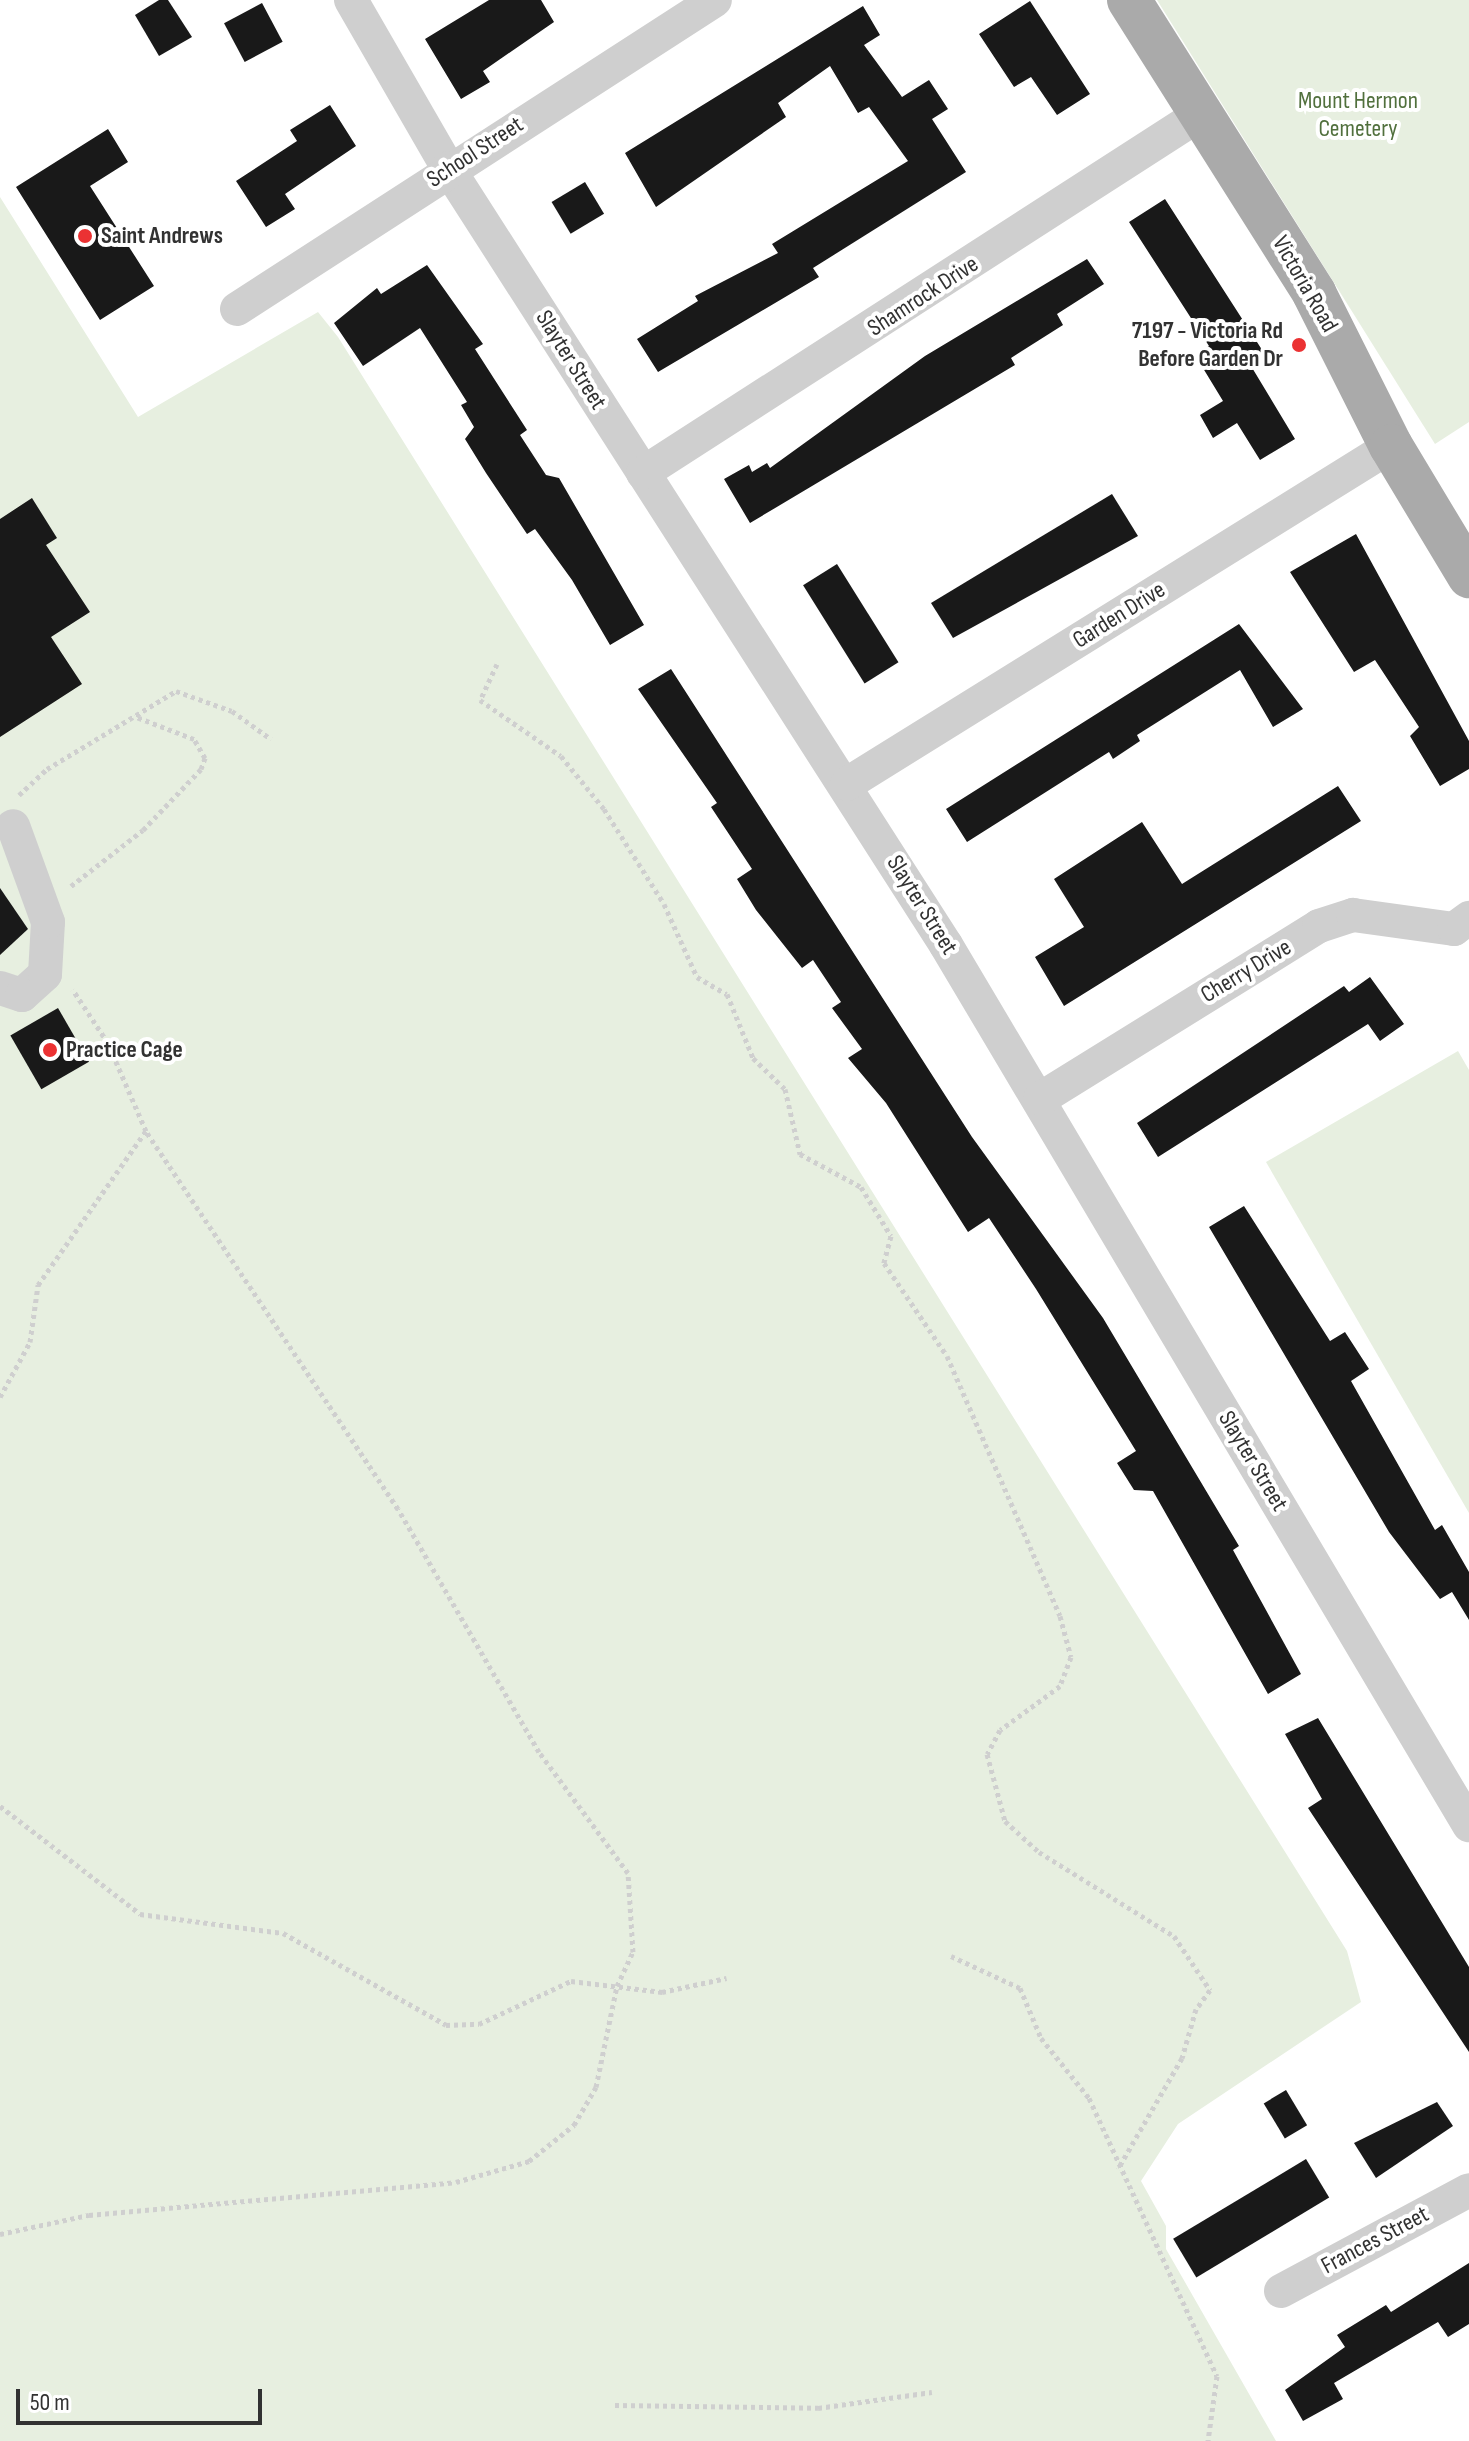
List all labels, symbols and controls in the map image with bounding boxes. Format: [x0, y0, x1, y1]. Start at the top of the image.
park label: Mount Hermon Cemetery [1298, 87, 1418, 143]
street label: School Street [421, 110, 529, 194]
place label: Saint Andrews [101, 222, 223, 250]
marker: Saint Andrews [76, 227, 94, 245]
street label: Victoria Road [1266, 231, 1344, 337]
street label: Shamrock Drive [862, 250, 984, 342]
street label: Slayter Street [529, 305, 613, 415]
place label: 7197 - Victoria Rd Before Garden Dr [1132, 317, 1283, 373]
marker: 7197 - Victoria Rd Before Garden Dr [1290, 336, 1308, 354]
street label: Garden Drive [1068, 575, 1170, 655]
street label: Slayter Street [880, 850, 964, 960]
street label: Cherry Drive [1196, 933, 1296, 1009]
place label: Practice Cage [66, 1036, 183, 1064]
marker: Practice Cage [41, 1041, 59, 1059]
street label: Slayter Street [1212, 1406, 1294, 1516]
street label: Frances Street [1316, 2200, 1434, 2280]
scale bar [20, 2373, 266, 2423]
text: 50 m [30, 2388, 70, 2417]

